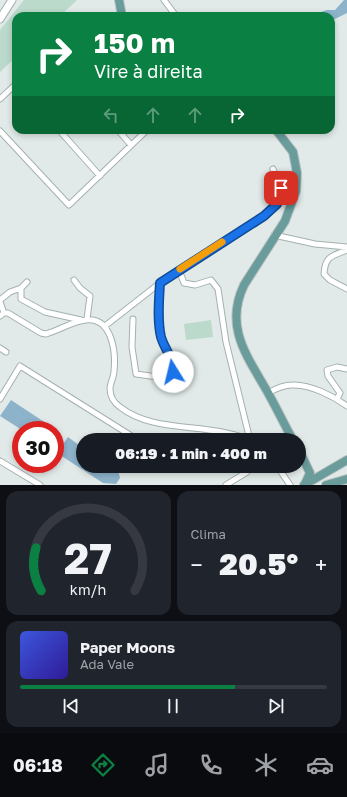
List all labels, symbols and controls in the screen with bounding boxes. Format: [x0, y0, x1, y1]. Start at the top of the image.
text: 150 m [94, 26, 175, 59]
icon: right [28, 28, 80, 80]
text: Vire à direita [94, 60, 203, 82]
icon: left [100, 104, 122, 126]
icon: ahead [142, 104, 164, 126]
icon: ahead [184, 104, 206, 126]
icon: right [226, 104, 248, 126]
pin [264, 171, 298, 205]
icon: arrive [270, 177, 292, 199]
position arrow [152, 351, 194, 393]
speed limit sign: 30 [12, 421, 64, 473]
text: 06:19 · 1 min · 400 m [115, 444, 267, 462]
text: Clima [191, 526, 226, 542]
text: 27 [64, 533, 112, 583]
text: 20.5° [219, 546, 298, 582]
text: − [191, 551, 203, 578]
text: + [315, 551, 327, 578]
text: km/h [70, 581, 106, 598]
text: Paper Moons [80, 638, 175, 656]
text: Ada Vale [80, 656, 134, 672]
icon: previous [60, 695, 82, 717]
icon: pause [162, 695, 184, 717]
icon: next [265, 695, 287, 717]
icon: directions [89, 751, 117, 779]
icon: music [143, 751, 171, 779]
icon: phone [197, 751, 225, 779]
icon: climate [252, 751, 280, 779]
icon: car [306, 751, 334, 779]
text: 06:18 [13, 754, 63, 776]

